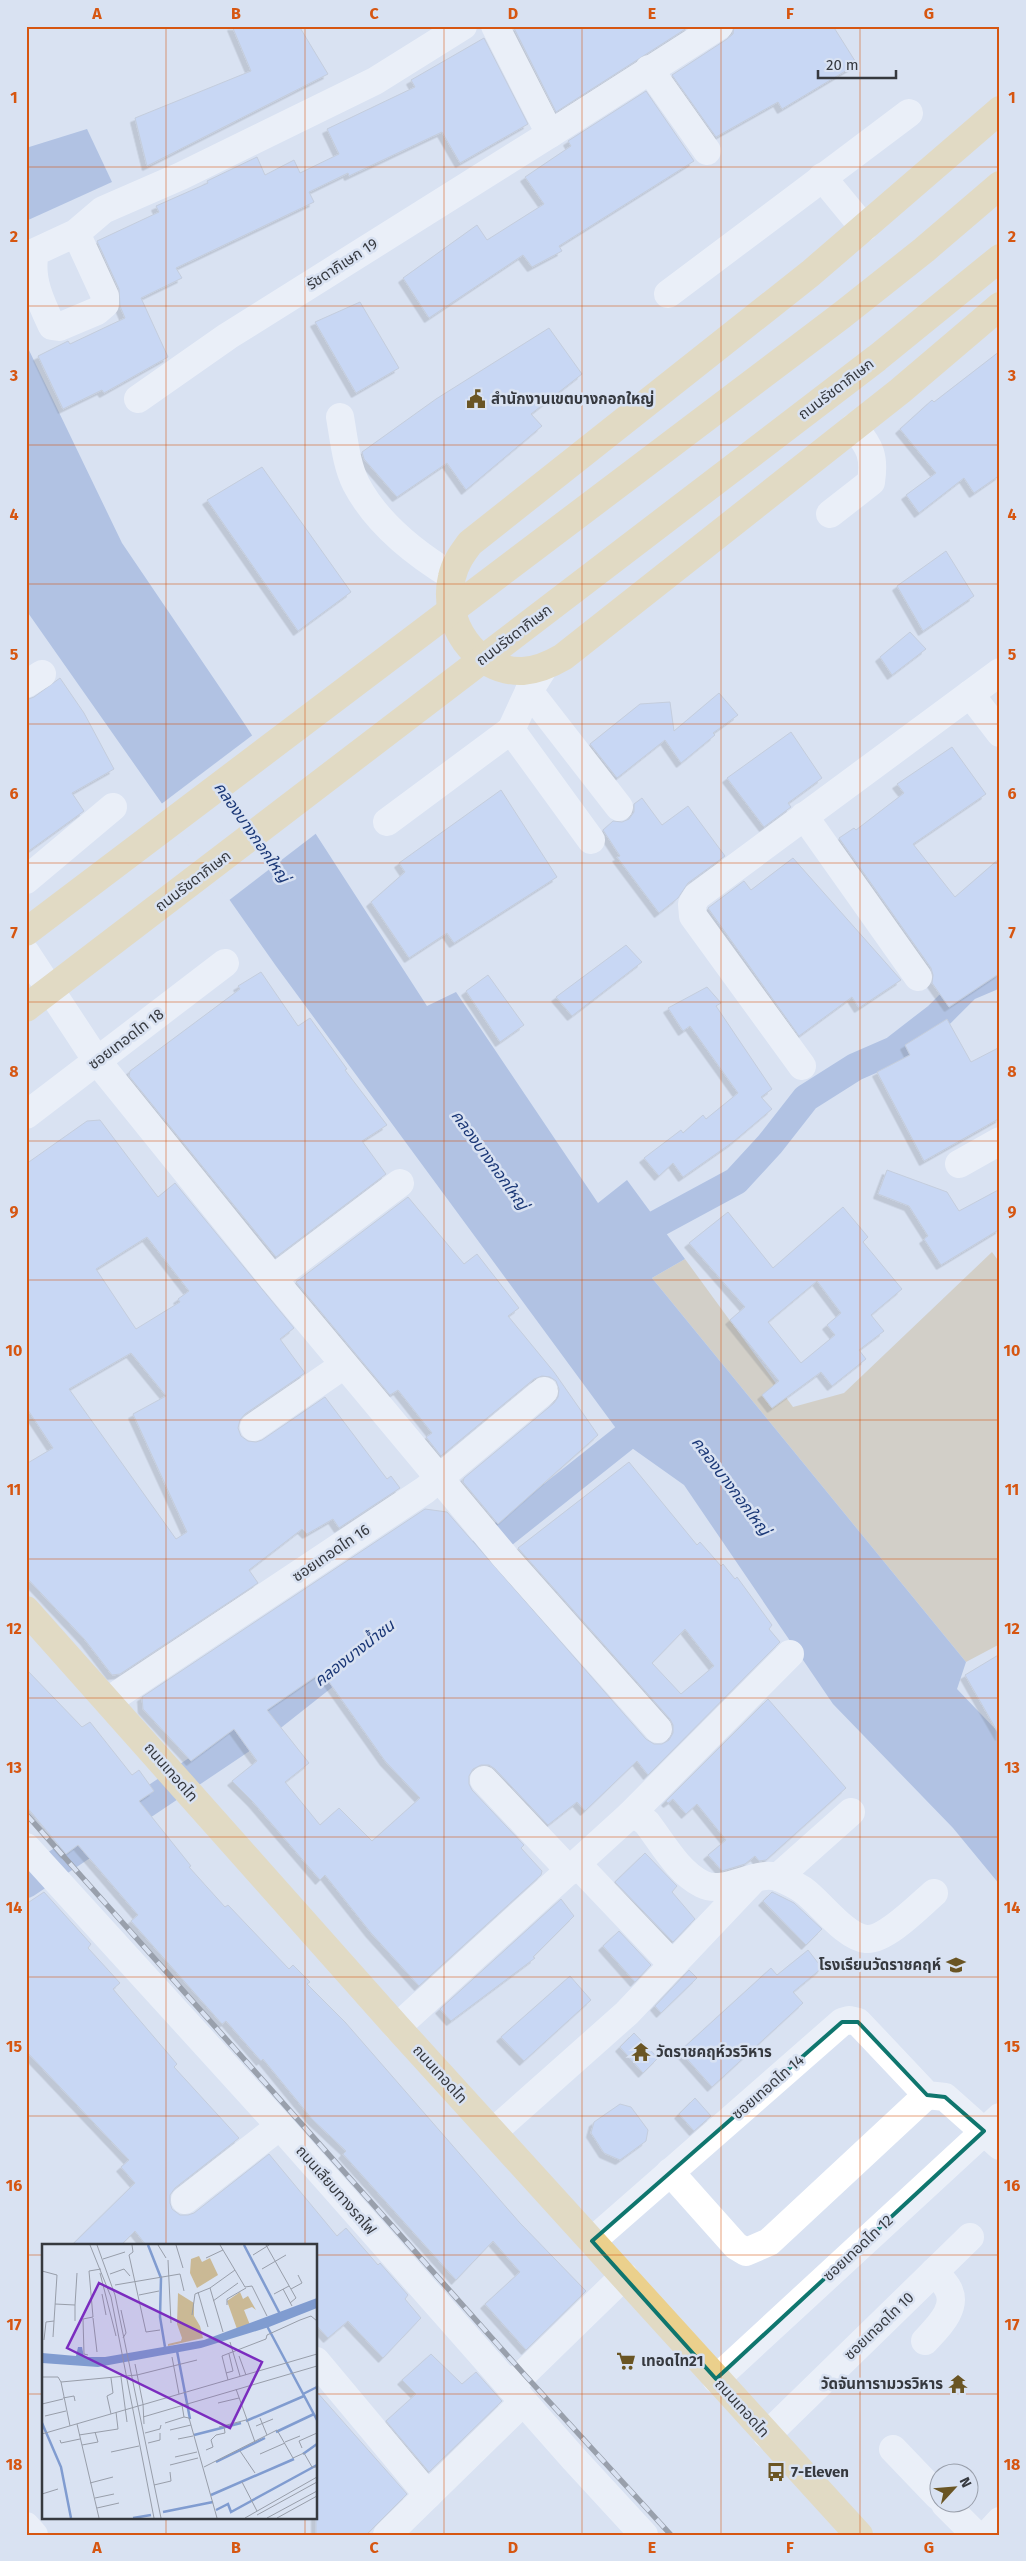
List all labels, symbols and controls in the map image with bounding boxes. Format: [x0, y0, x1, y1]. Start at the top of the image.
text: A [91, 4, 102, 23]
text: B [231, 4, 241, 23]
text: C [369, 4, 379, 23]
text: D [508, 4, 518, 23]
text: E [648, 4, 656, 23]
text: F [786, 4, 794, 23]
text: G [924, 4, 934, 23]
scale bar [818, 48, 896, 80]
text: 20 m [826, 56, 859, 74]
text: 1 [10, 88, 18, 107]
text: 1 [1008, 88, 1016, 107]
text: 2 [10, 227, 18, 246]
text: 2 [1008, 227, 1016, 246]
street label: รัชดาภิเษก 19 [303, 234, 381, 294]
street label: ถนนรัชดาภิเษก [795, 355, 877, 423]
text: 3 [9, 366, 18, 385]
text: 3 [1007, 366, 1016, 385]
public building icon: สำนักงานเขตบางกอกใหญ่ [465, 388, 487, 410]
place label: สำนักงานเขตบางกอกใหญ่ [491, 390, 654, 408]
text: 4 [9, 505, 19, 524]
text: 4 [1007, 505, 1017, 524]
street label: ถนนรัชดาภิเษก [473, 601, 555, 669]
text: 5 [10, 645, 19, 664]
text: 5 [1008, 645, 1017, 664]
water label: คลองบางกอกใหญ่ [210, 778, 295, 888]
text: 6 [9, 784, 19, 803]
text: 6 [1007, 784, 1017, 803]
street label: ถนนรัชดาภิเษก [152, 847, 234, 915]
text: 7 [10, 923, 18, 942]
text: 7 [1008, 923, 1016, 942]
street label: ซอยเทอดไท 18 [85, 1005, 167, 1073]
text: 8 [9, 1062, 19, 1081]
text: 8 [1007, 1062, 1017, 1081]
water label: คลองบางกอกใหญ่ [448, 1107, 534, 1215]
text: 9 [10, 1202, 19, 1221]
text: 9 [1008, 1202, 1017, 1221]
text: 10 [6, 1341, 22, 1360]
text: 10 [1004, 1341, 1020, 1360]
water label: คลองบางกอกใหญ่ [688, 1433, 775, 1541]
text: 11 [7, 1480, 21, 1499]
text: 11 [1005, 1480, 1019, 1499]
street label: ซอยเทอดไท 16 [289, 1521, 373, 1585]
water label: คลองบางน้ำชน [309, 1614, 399, 1690]
text: 12 [6, 1619, 22, 1638]
text: 12 [1004, 1619, 1020, 1638]
street label: ถนนเทอดไท [140, 1739, 202, 1805]
text: 13 [6, 1758, 22, 1777]
text: 13 [1004, 1758, 1020, 1777]
text: 14 [6, 1898, 22, 1917]
text: 14 [1004, 1898, 1020, 1917]
school or university icon: โรงเรียนวัดราชคฤห์ [945, 1954, 967, 1976]
place label: โรงเรียนวัดราชคฤห์ [819, 1956, 941, 1974]
text: 15 [6, 2037, 22, 2056]
text: 15 [1004, 2037, 1020, 2056]
street label: ถนนเทอดไท [409, 2041, 471, 2107]
temple icon: วัดราชคฤห์วรวิหาร [630, 2041, 652, 2063]
place label: วัดราชคฤห์วรวิหาร [656, 2043, 772, 2061]
street label: ซอยเทอดไท 14 [728, 2051, 808, 2123]
street label: ถนนเลียบทางรถไฟ [292, 2142, 380, 2238]
text: 16 [6, 2176, 22, 2195]
text: 16 [1004, 2176, 1020, 2195]
street label: ซอยเทอดไท 12 [819, 2211, 897, 2285]
inset map [42, 2244, 318, 2518]
street label: ซอยเทอดไท 10 [840, 2288, 918, 2364]
text: 17 [7, 2315, 22, 2334]
text: 17 [1005, 2315, 1020, 2334]
supermarket icon: เทอดไท21 [615, 2350, 637, 2372]
place label: เทอดไท21 [641, 2352, 703, 2370]
temple icon: วัดจันทารามวรวิหาร [947, 2373, 969, 2395]
street label: ถนนเทอดไท [711, 2375, 773, 2441]
place label: วัดจันทารามวรวิหาร [821, 2375, 943, 2393]
text: 18 [6, 2455, 22, 2474]
text: 18 [1004, 2455, 1020, 2474]
bus stop icon: 7-Eleven [765, 2461, 787, 2483]
place label: 7-Eleven [791, 2463, 849, 2481]
north arrow [928, 2464, 978, 2514]
text: N [956, 2475, 975, 2490]
text: A [91, 2538, 102, 2557]
text: B [231, 2538, 241, 2557]
text: C [369, 2538, 379, 2557]
text: D [508, 2538, 518, 2557]
text: E [648, 2538, 656, 2557]
text: F [786, 2538, 794, 2557]
text: G [924, 2538, 934, 2557]

